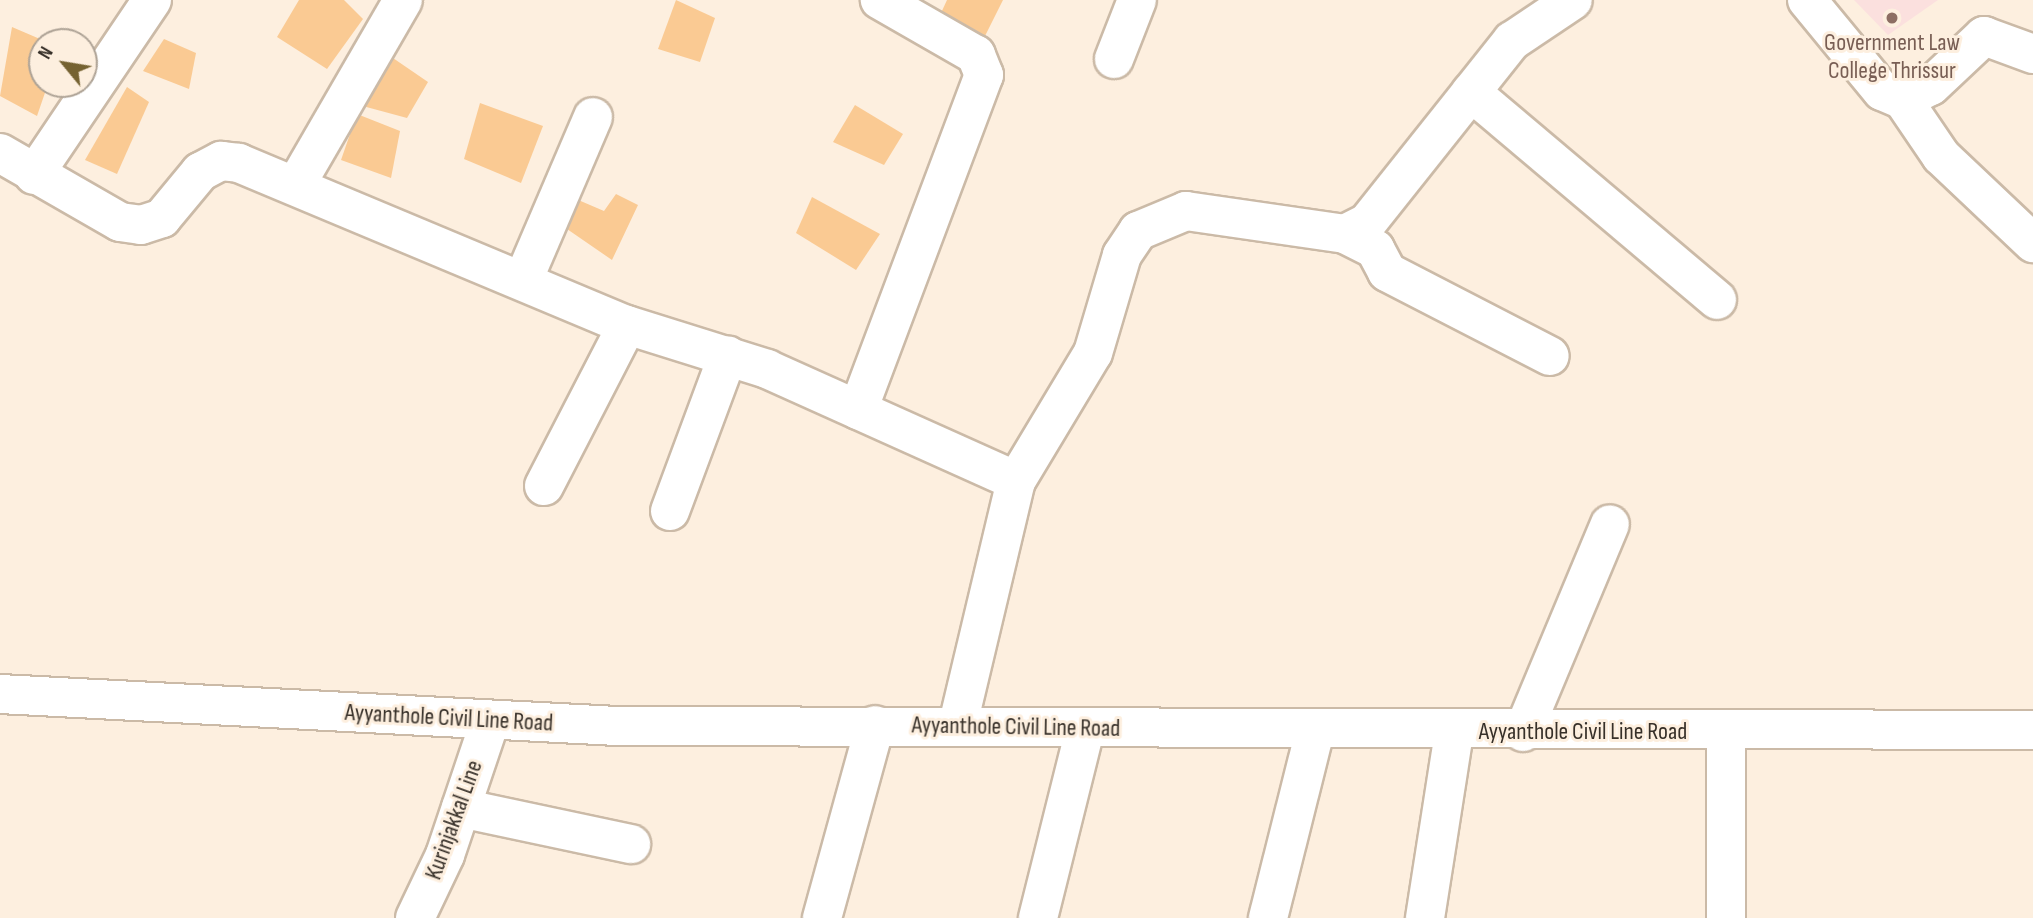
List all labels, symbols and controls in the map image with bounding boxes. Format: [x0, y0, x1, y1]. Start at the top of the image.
marker: Government Law College Thrissur [1884, 10, 1900, 26]
north arrow [28, 28, 98, 98]
place label: Government Law College Thrissur [1824, 29, 1960, 85]
text: N [34, 43, 59, 63]
street label: Ayyanthole Civil Line Road [344, 698, 554, 738]
street label: Ayyanthole Civil Line Road [912, 711, 1120, 743]
street label: Ayyanthole Civil Line Road [1479, 718, 1687, 746]
street label: Kurinjakkal Line [419, 756, 489, 884]

